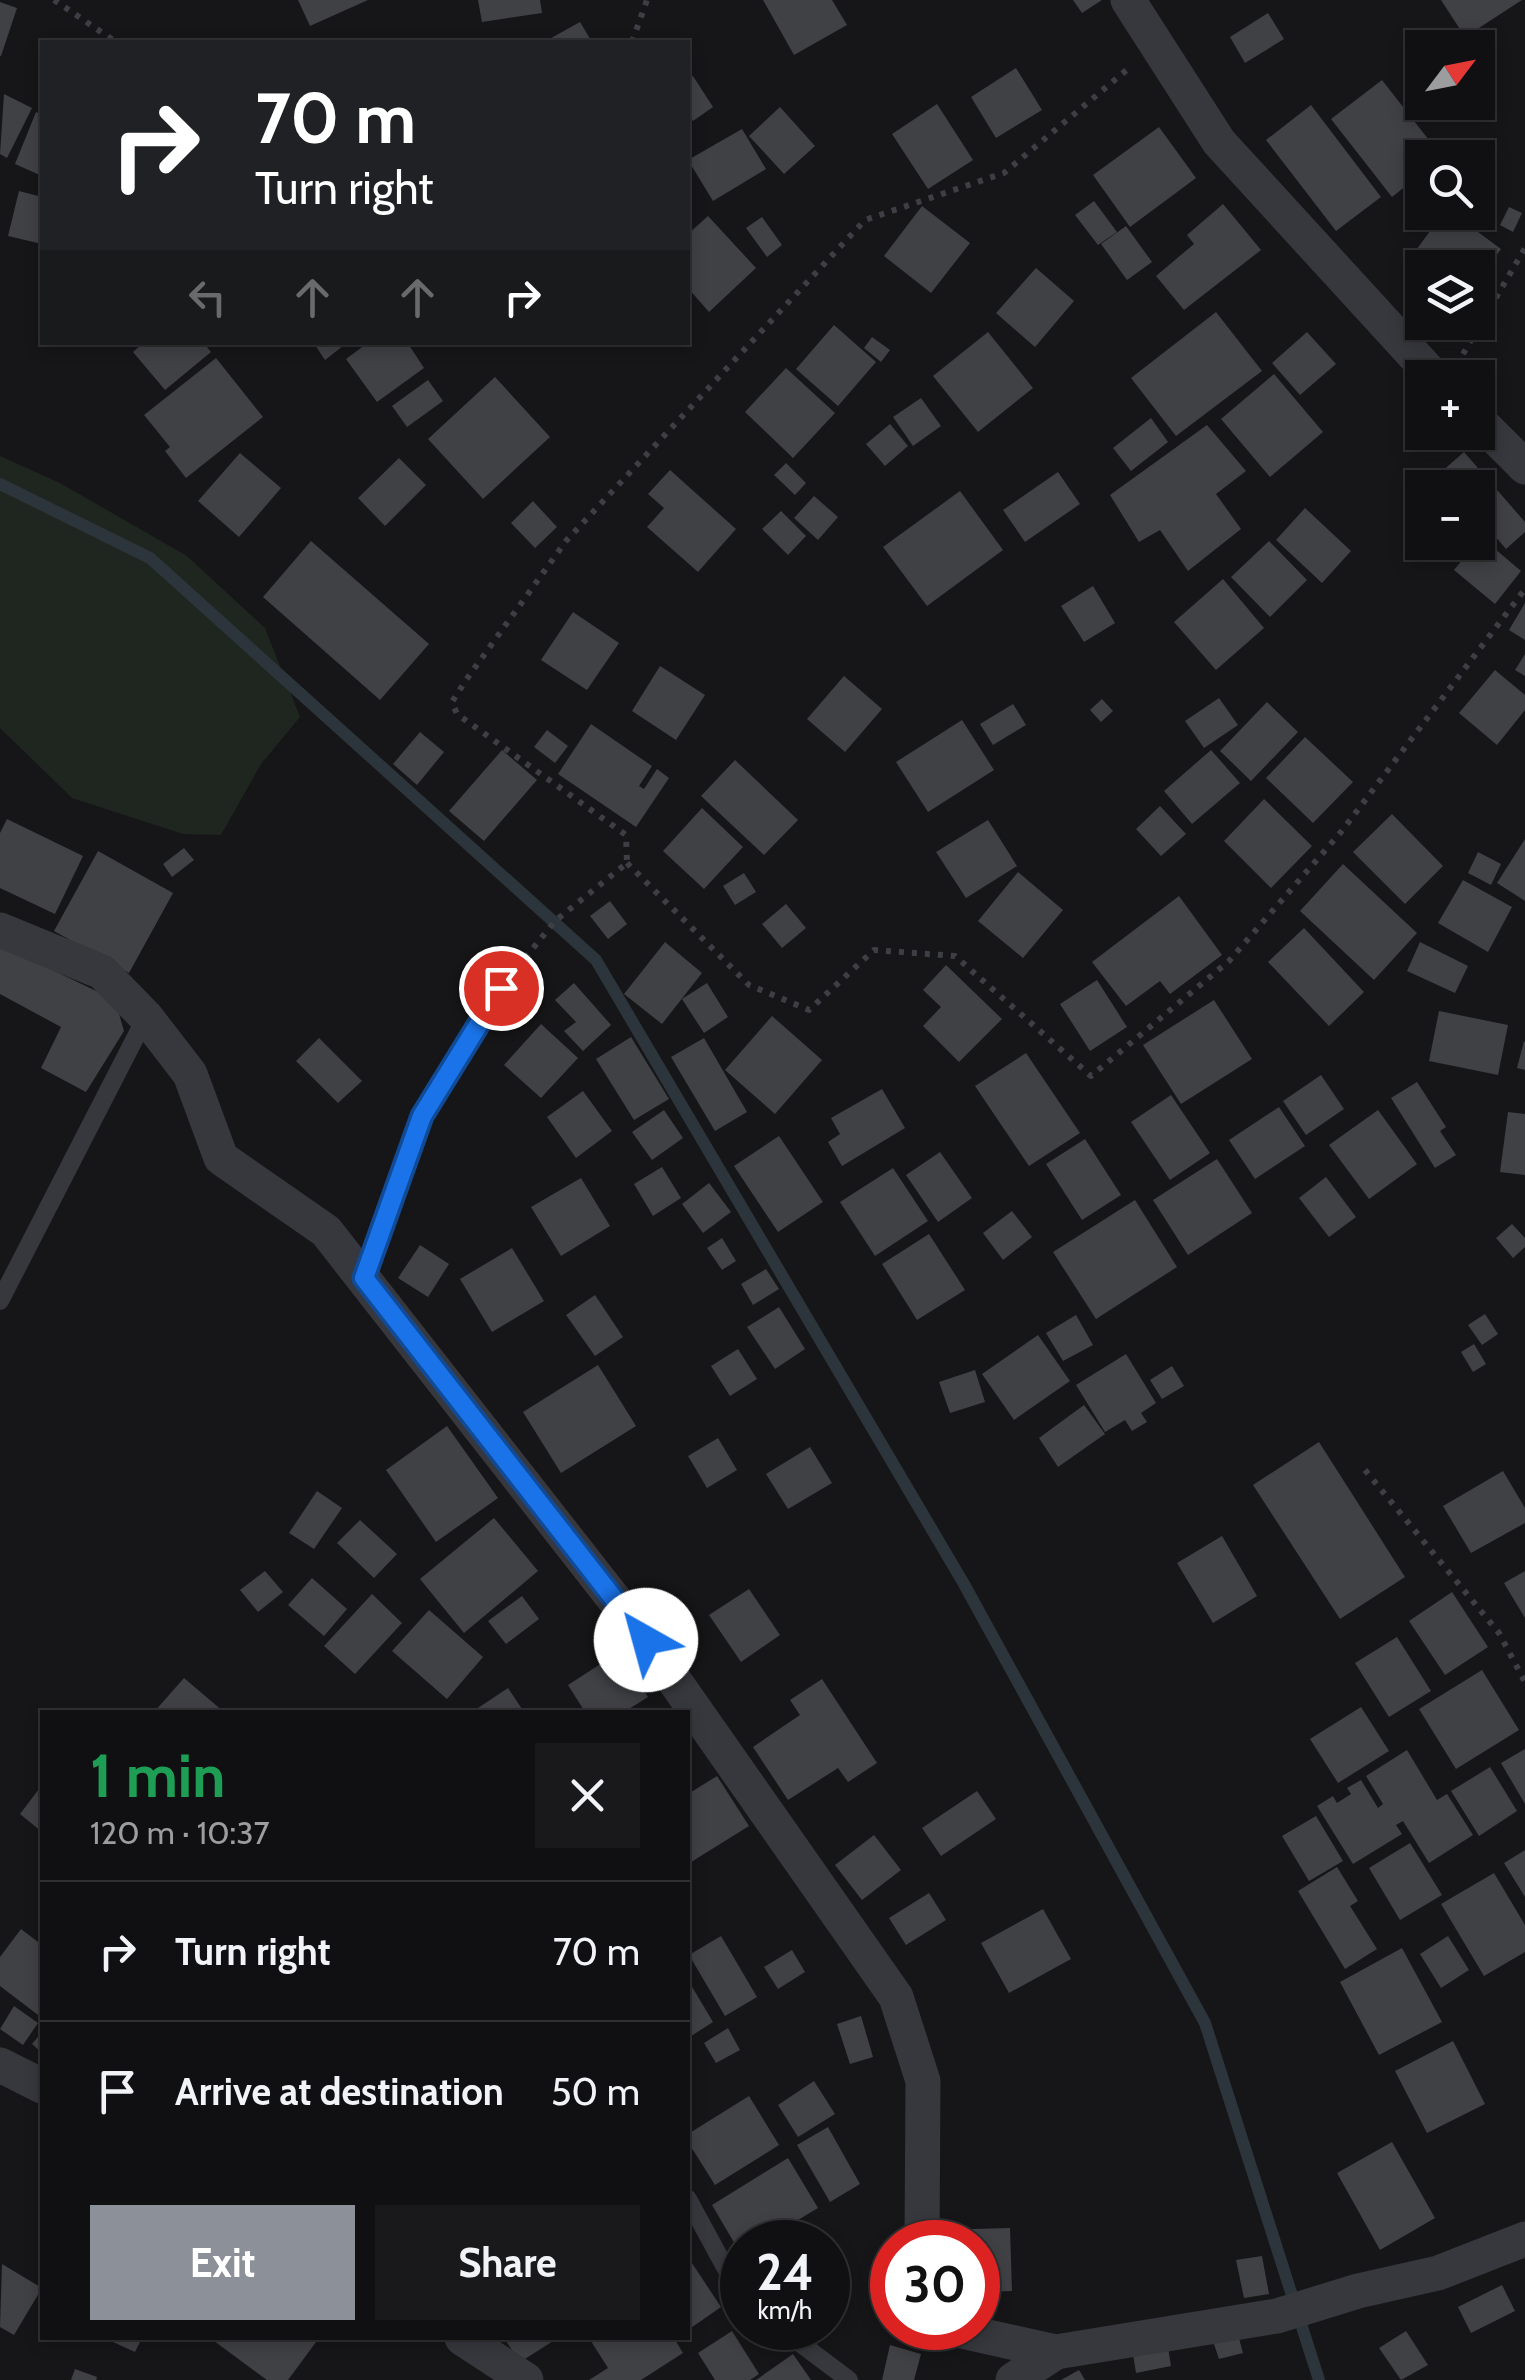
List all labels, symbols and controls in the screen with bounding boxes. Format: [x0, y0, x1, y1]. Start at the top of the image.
north arrow [1405, 30, 1495, 120]
map controls [1405, 30, 1495, 560]
text: 70 m [255, 75, 416, 161]
icon: right [90, 80, 220, 210]
button: search [1405, 140, 1495, 230]
text: Turn right [255, 161, 434, 215]
button: layers [1405, 250, 1495, 340]
icon: left [180, 270, 235, 325]
icon: ahead [285, 270, 340, 325]
icon: ahead [390, 270, 445, 325]
icon: right [495, 270, 550, 325]
button: + [1405, 360, 1495, 450]
button: − [1405, 470, 1495, 560]
pin [459, 946, 544, 1031]
icon: arrive [474, 961, 529, 1016]
position arrow [594, 1588, 698, 1692]
text: 1 min [90, 1739, 225, 1812]
button: close [535, 1743, 640, 1848]
text: 120 m · 10:37 [90, 1813, 270, 1852]
icon: right [90, 1924, 145, 1979]
text: Turn right [175, 1928, 331, 1975]
text: 70 m [553, 1928, 640, 1975]
icon: arrive [90, 2064, 145, 2119]
text: Arrive at destination [175, 2068, 504, 2115]
text: 50 m [551, 2068, 640, 2115]
button: Exit [90, 2205, 355, 2320]
button: Share [375, 2205, 640, 2320]
speed limit sign: 30 [870, 2220, 1000, 2350]
text: 24 [756, 2242, 814, 2303]
text: km/h [758, 2295, 812, 2325]

